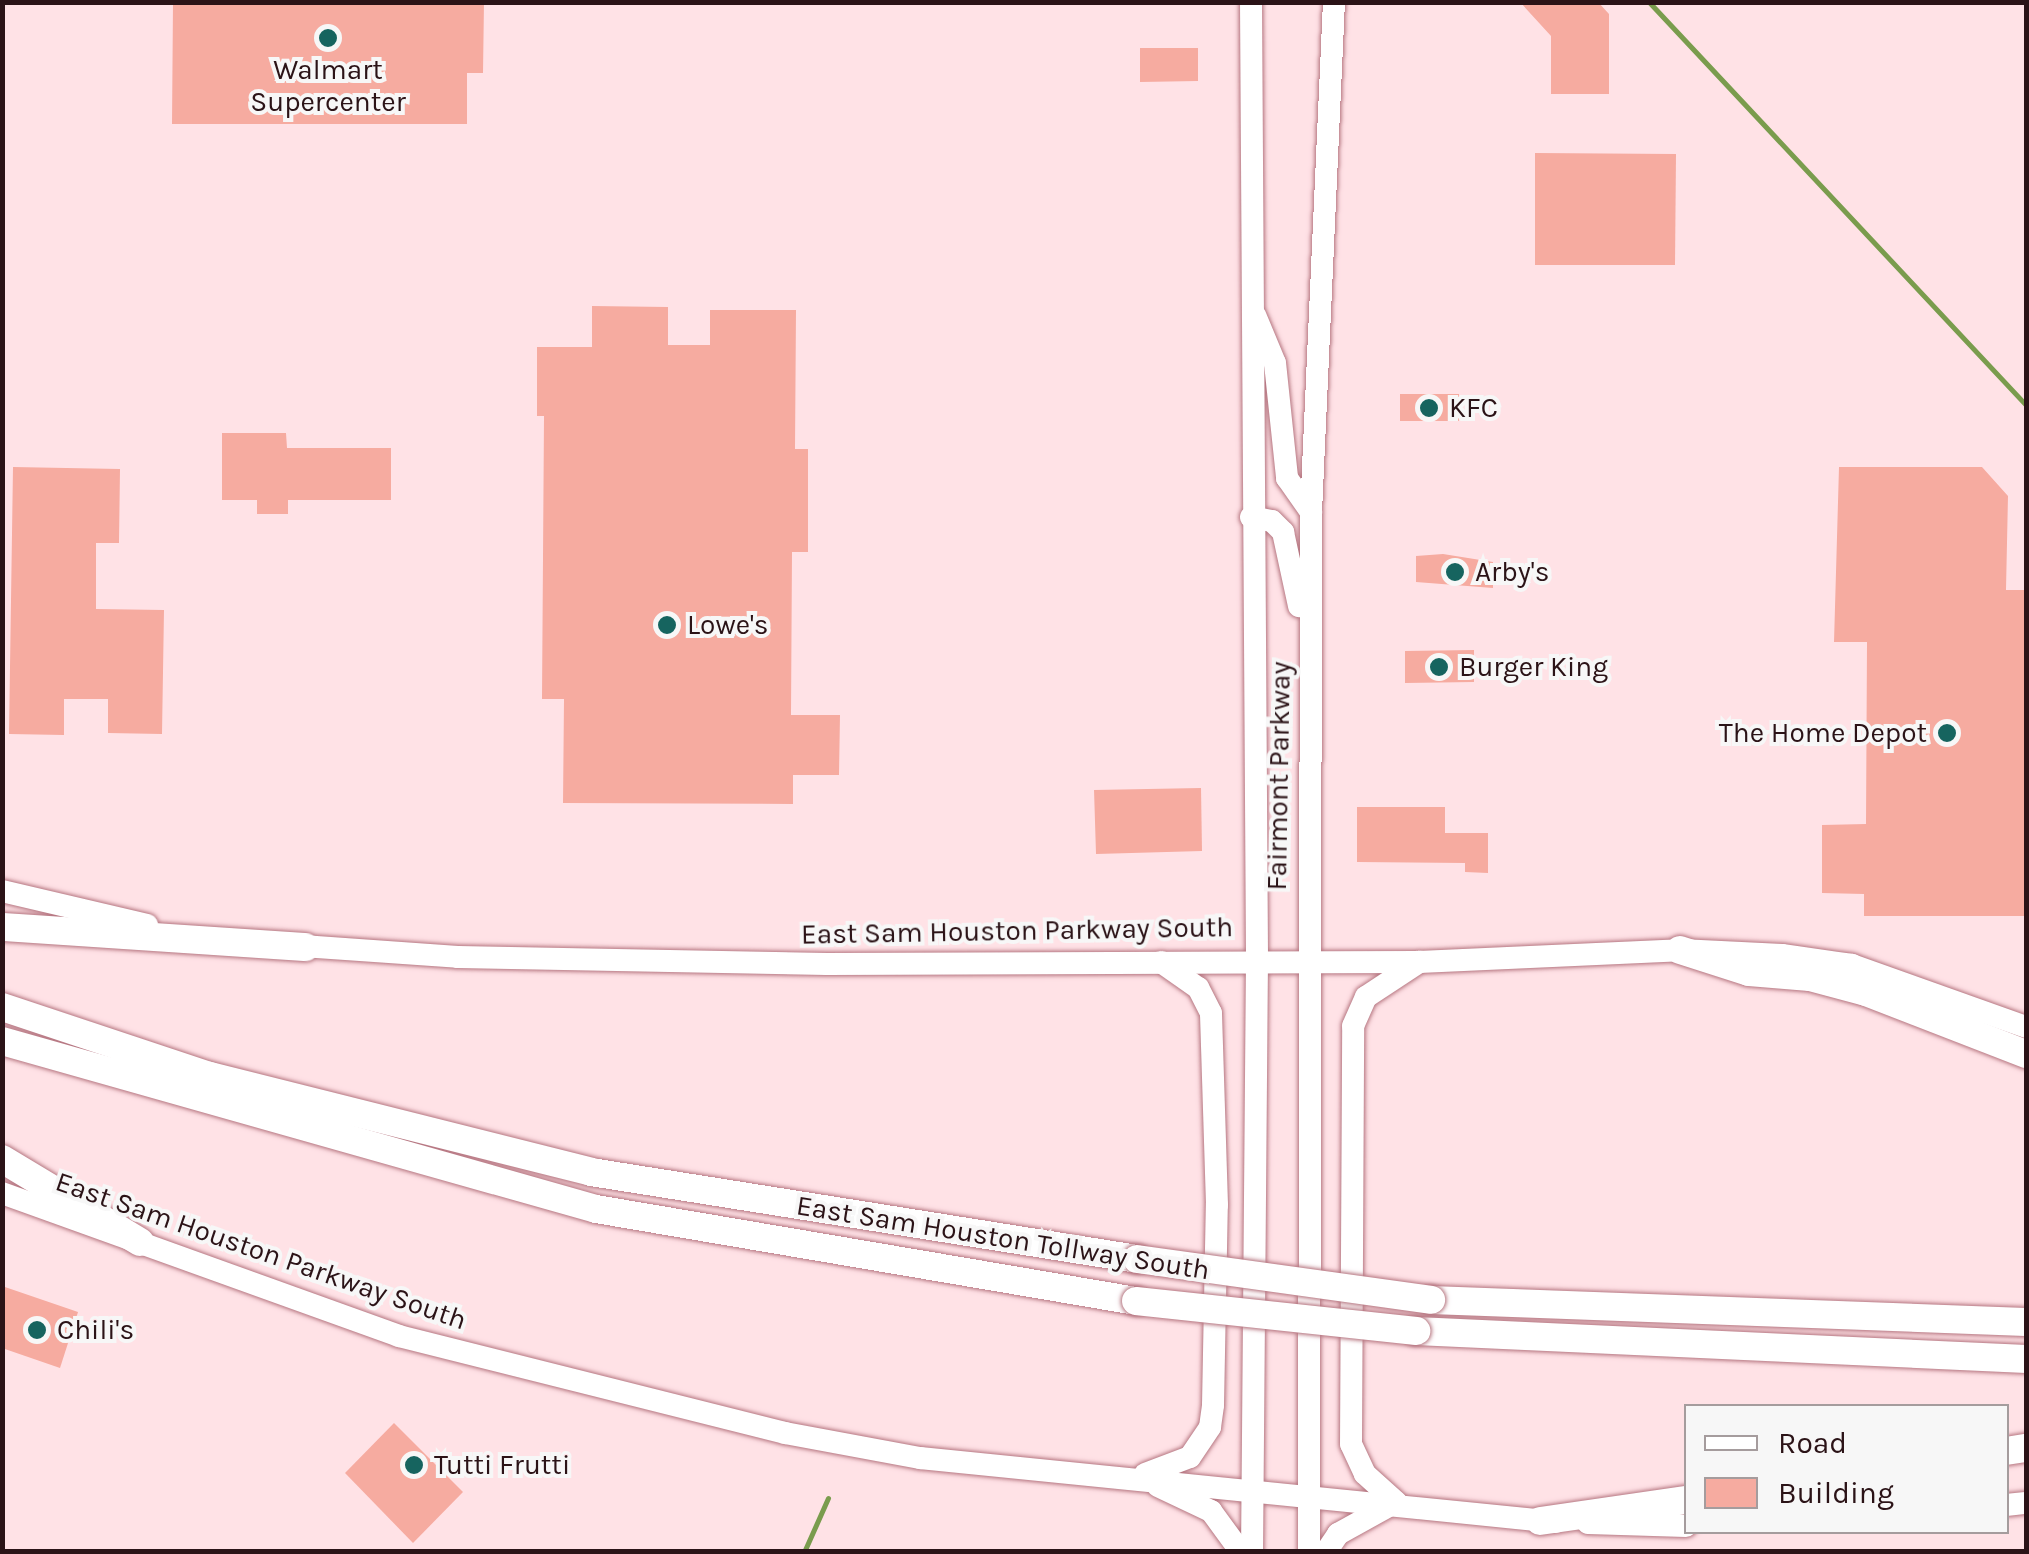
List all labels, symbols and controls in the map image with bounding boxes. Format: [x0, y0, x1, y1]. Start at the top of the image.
marker: Walmart Supercenter [317, 27, 339, 49]
place label: Walmart Supercenter [250, 53, 406, 119]
place label: KFC [1449, 391, 1498, 425]
marker: KFC [1418, 397, 1440, 419]
place label: Arby's [1475, 555, 1549, 589]
marker: Arby's [1444, 561, 1466, 583]
place label: Lowe's [687, 608, 769, 642]
marker: Lowe's [656, 614, 678, 636]
place label: Burger King [1459, 650, 1608, 684]
marker: Burger King [1428, 656, 1450, 678]
street label: Fairmont Parkway [1260, 661, 1298, 891]
place label: The Home Depot [1719, 716, 1927, 750]
marker: The Home Depot [1936, 722, 1958, 744]
street label: East Sam Houston Parkway South [801, 910, 1233, 952]
street label: East Sam Houston Parkway South [51, 1165, 471, 1337]
street label: East Sam Houston Tollway South [794, 1189, 1212, 1287]
place label: Chili's [57, 1313, 134, 1347]
marker: Chili's [26, 1319, 48, 1341]
legend [1684, 1404, 2009, 1534]
text: Road [1778, 1425, 1847, 1461]
place label: Tutti Frutti [434, 1448, 570, 1482]
marker: Tutti Frutti [403, 1454, 425, 1476]
text: Building [1778, 1475, 1894, 1511]

